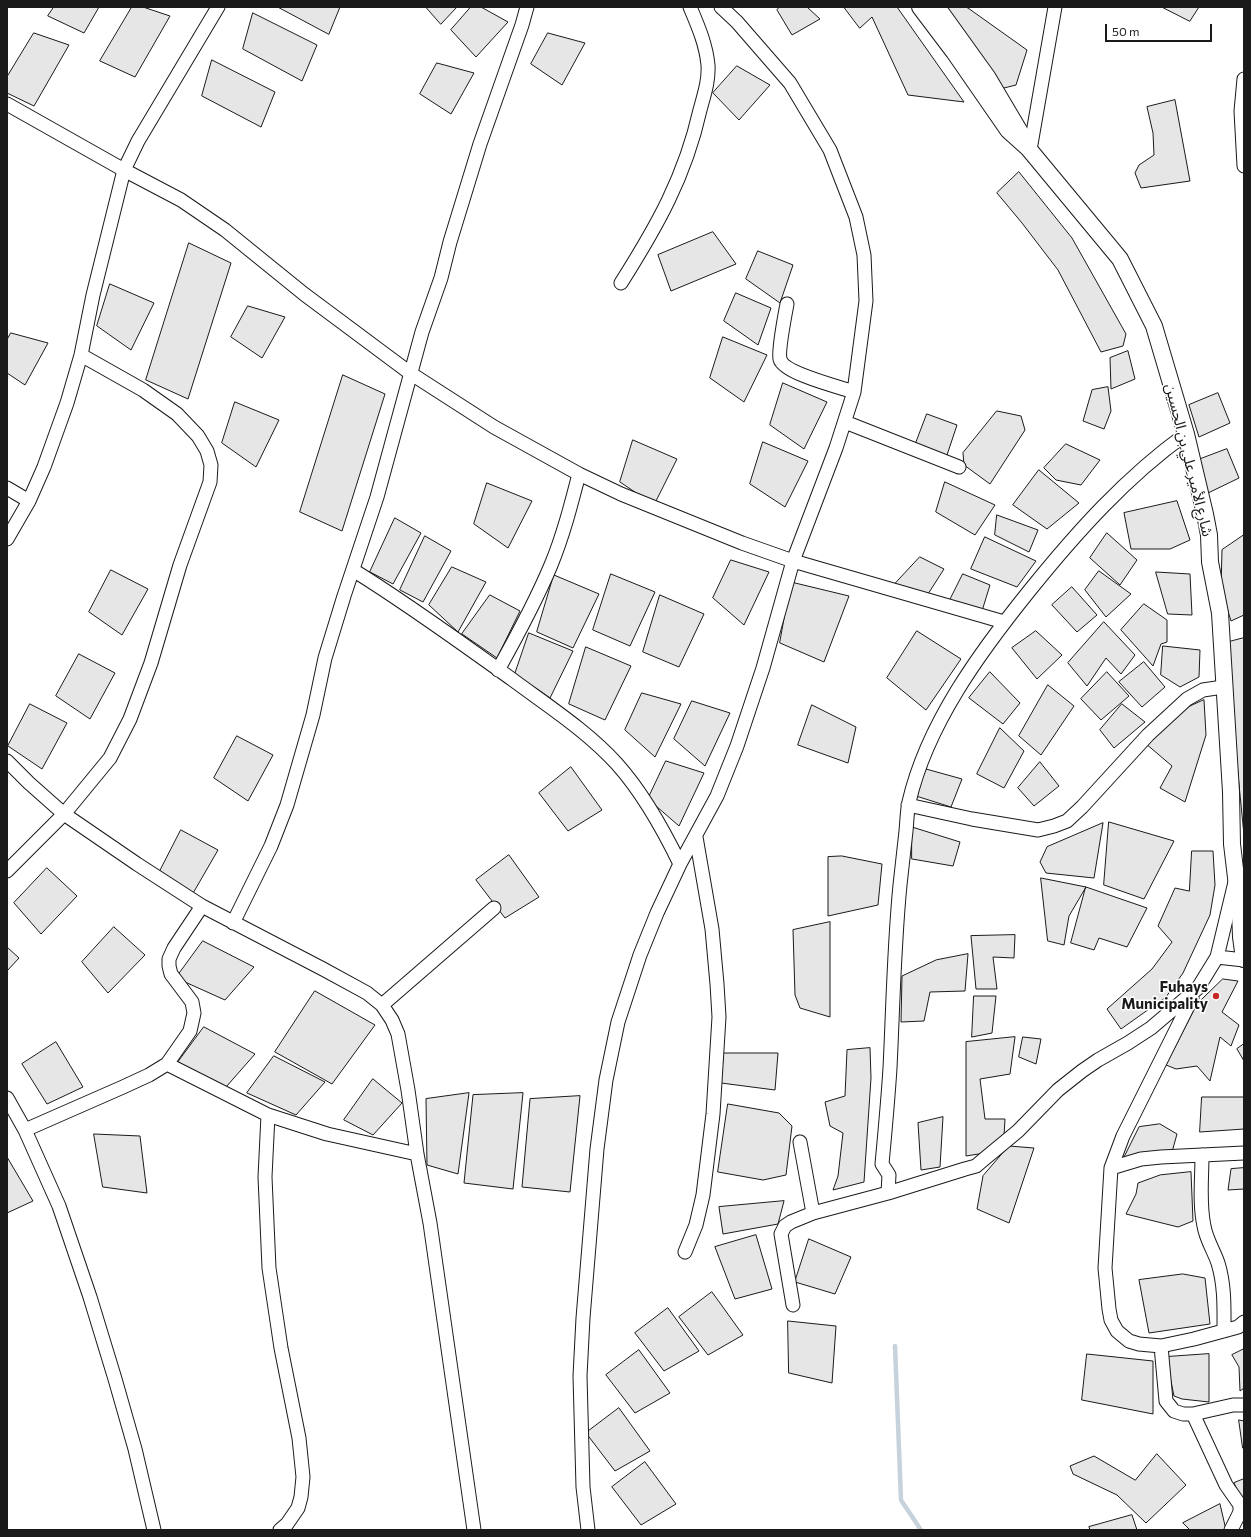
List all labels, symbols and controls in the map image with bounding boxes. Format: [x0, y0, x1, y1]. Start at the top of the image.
scale bar [1107, 16, 1214, 42]
text: 50 m [1112, 24, 1140, 38]
street label: شارع الأمير علي بن الحسين [1161, 382, 1217, 538]
place label: Fuhays Municipality [1121, 978, 1208, 1013]
marker: Fuhays Municipality [1211, 991, 1221, 1001]

